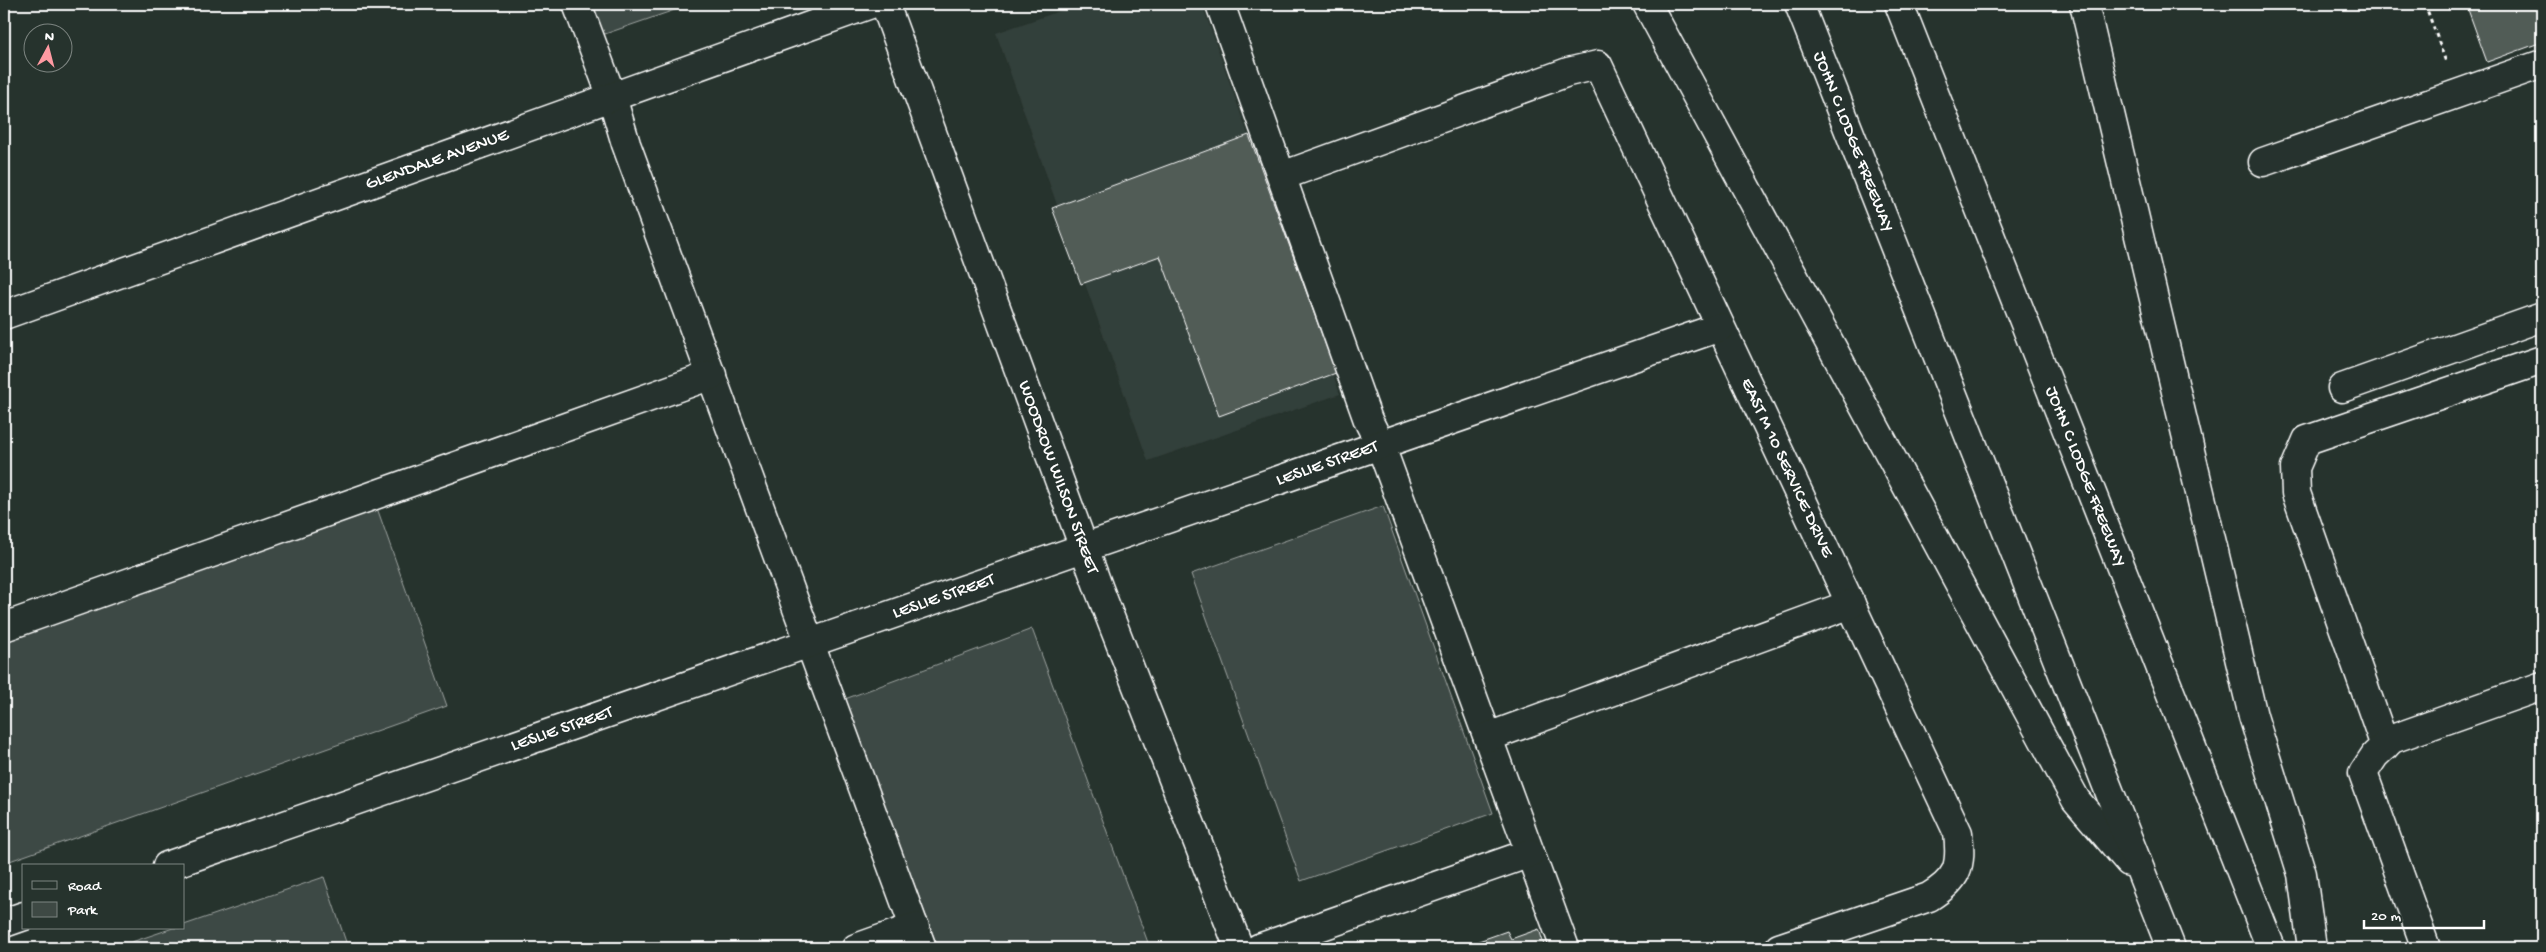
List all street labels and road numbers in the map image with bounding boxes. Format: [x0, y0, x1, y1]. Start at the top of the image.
street label: JOHN C LODGE FREEWAY [1808, 48, 1898, 235]
street label: GLENDALE AVENUE [363, 124, 512, 195]
street label: EAST M 10 SERVICE DRIVE [1736, 375, 1838, 561]
street label: WOODROW WILSON STREET [1013, 378, 1103, 578]
street label: JOHN C LODGE FREEWAY [2040, 383, 2130, 570]
street label: LESLIE STREET [1273, 436, 1382, 491]
street label: LESLIE STREET [890, 569, 998, 624]
street label: LESLIE STREET [508, 701, 617, 756]

